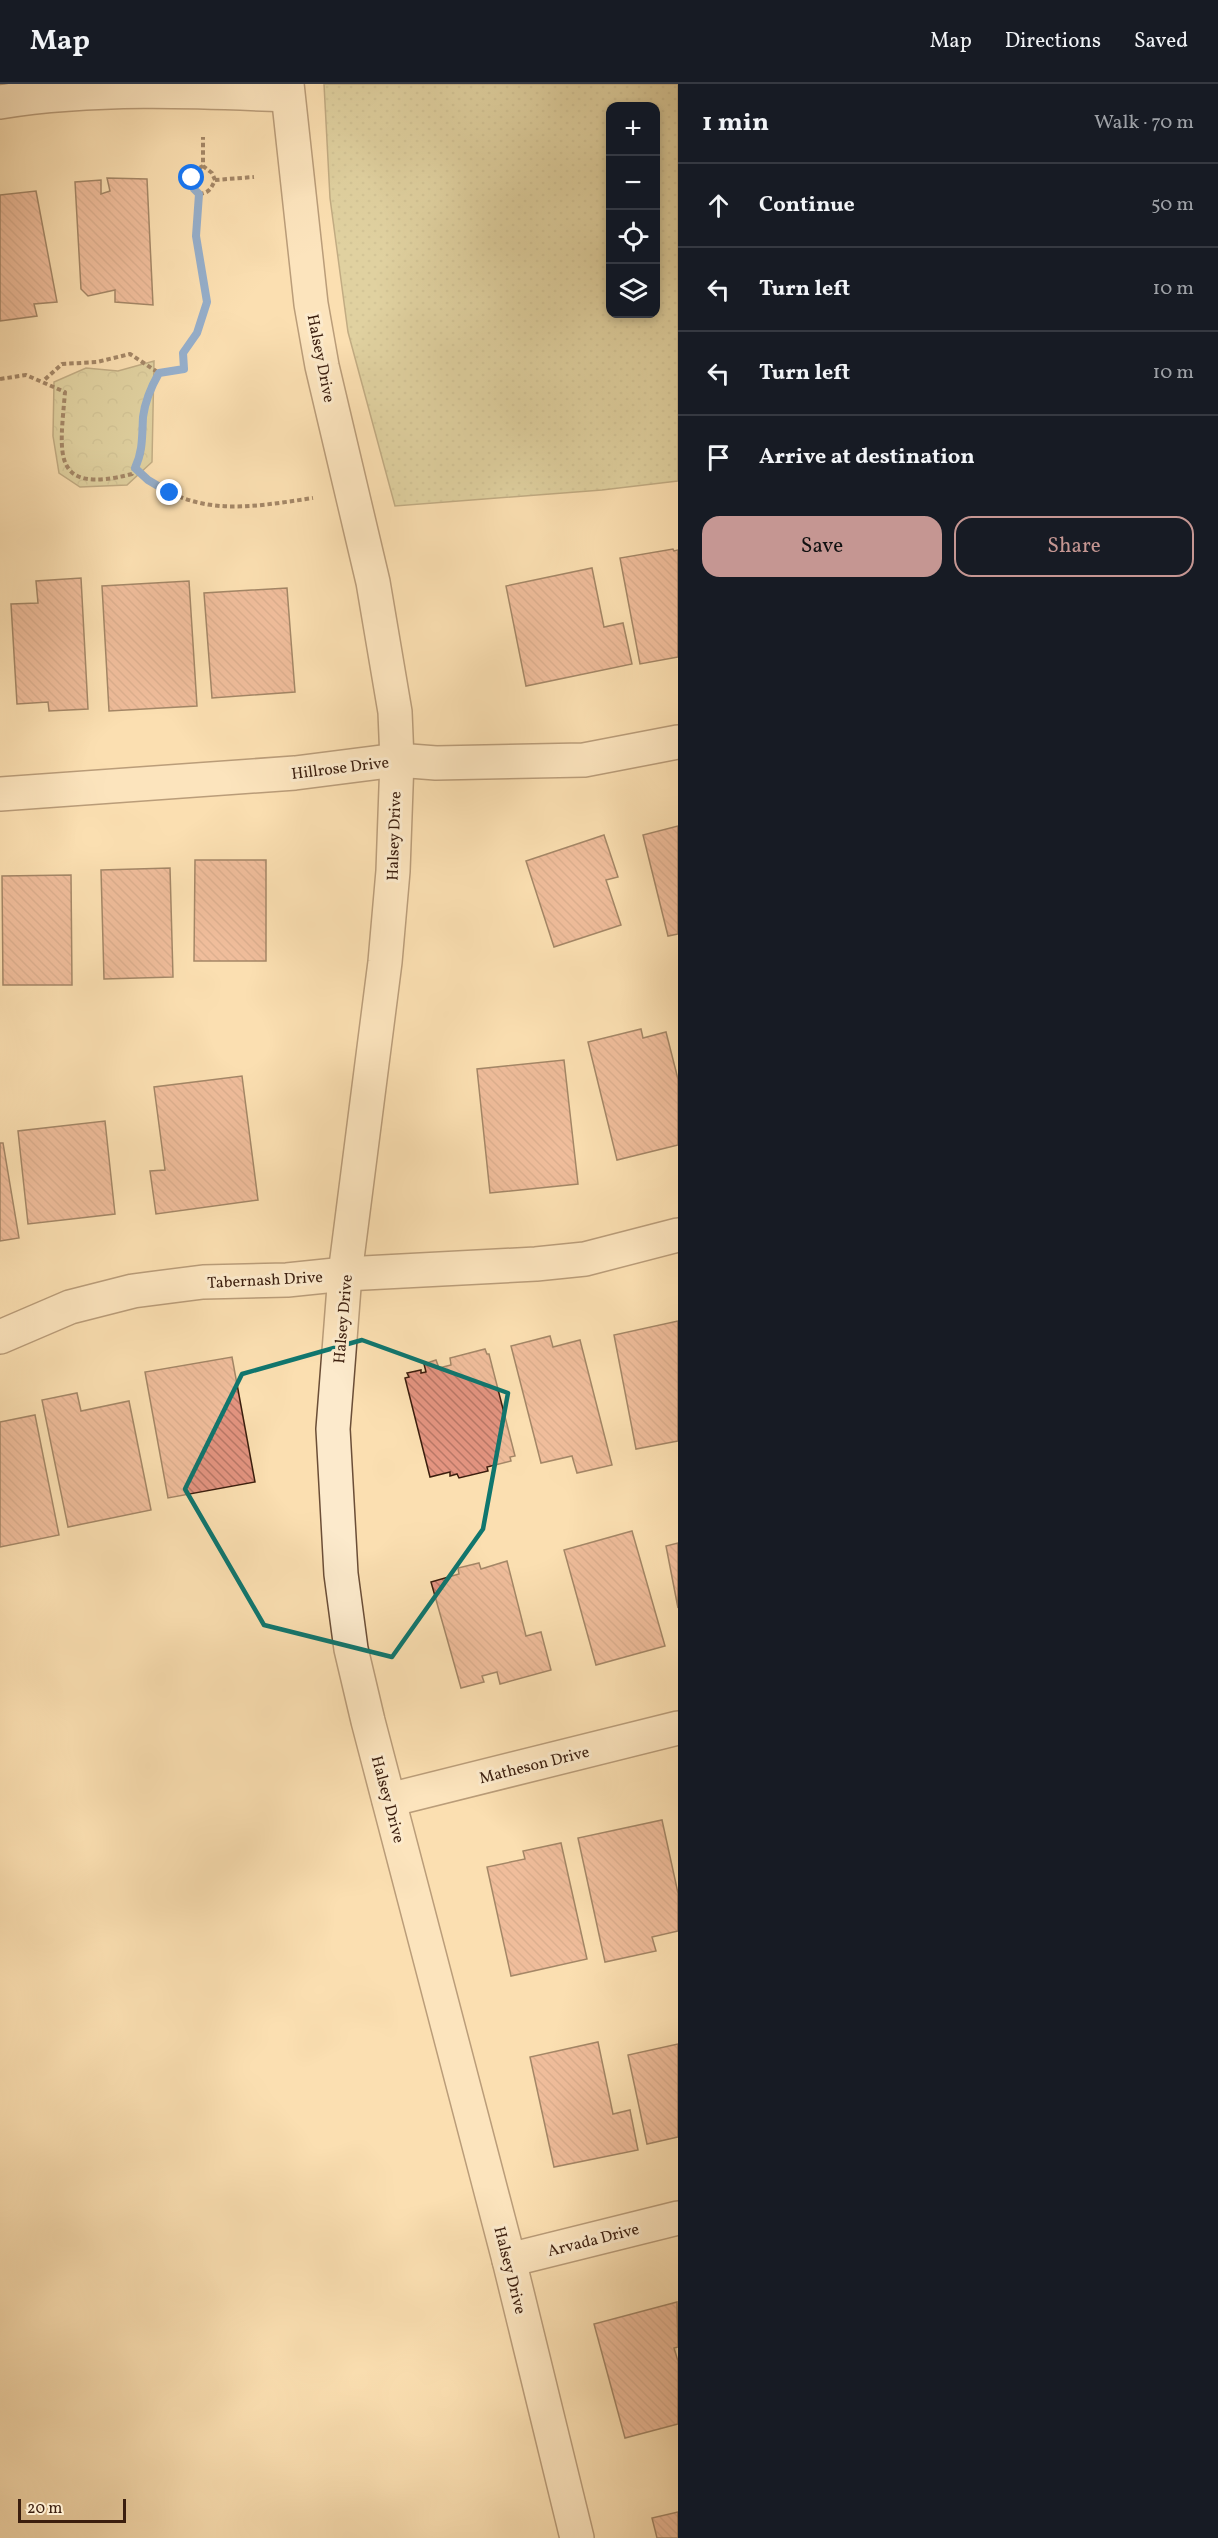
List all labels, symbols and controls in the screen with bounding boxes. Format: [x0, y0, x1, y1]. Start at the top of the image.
text: Map [30, 22, 90, 61]
text: Map [930, 27, 972, 56]
text: Directions [1005, 27, 1101, 56]
text: Saved [1134, 27, 1188, 56]
map controls [606, 102, 660, 318]
button: + [606, 102, 660, 156]
text: 1 min [702, 105, 769, 141]
text: Walk · 70 m [1094, 109, 1194, 137]
button: − [606, 156, 660, 210]
route start [178, 164, 204, 190]
icon: ahead [702, 189, 735, 222]
text: Continue [759, 190, 855, 221]
text: 50 m [1151, 191, 1194, 219]
button: locate [606, 210, 660, 264]
button: layers [606, 264, 660, 318]
icon: left [702, 273, 735, 306]
text: Turn left [759, 274, 850, 305]
text: 10 m [1153, 275, 1194, 303]
street label: Halsey Drive [301, 312, 339, 404]
icon: left [702, 357, 735, 390]
text: Turn left [759, 358, 850, 389]
text: 10 m [1153, 359, 1194, 387]
icon: arrive [702, 441, 735, 474]
text: Arrive at destination [759, 442, 975, 473]
route end [156, 479, 182, 505]
button: Save [702, 516, 942, 577]
button: Share [954, 516, 1194, 577]
street label: Hillrose Drive [290, 752, 390, 786]
street label: Halsey Drive [382, 791, 408, 881]
street label: Tabernash Drive [207, 1267, 323, 1295]
street label: Halsey Drive [329, 1274, 359, 1365]
street label: Matheson Drive [477, 1742, 592, 1790]
street label: Halsey Drive [365, 1753, 409, 1846]
street label: Arvada Drive [545, 2219, 642, 2263]
street label: Halsey Drive [488, 2224, 531, 2317]
scale bar [18, 2496, 126, 2524]
text: 20 m [27, 2498, 62, 2520]

